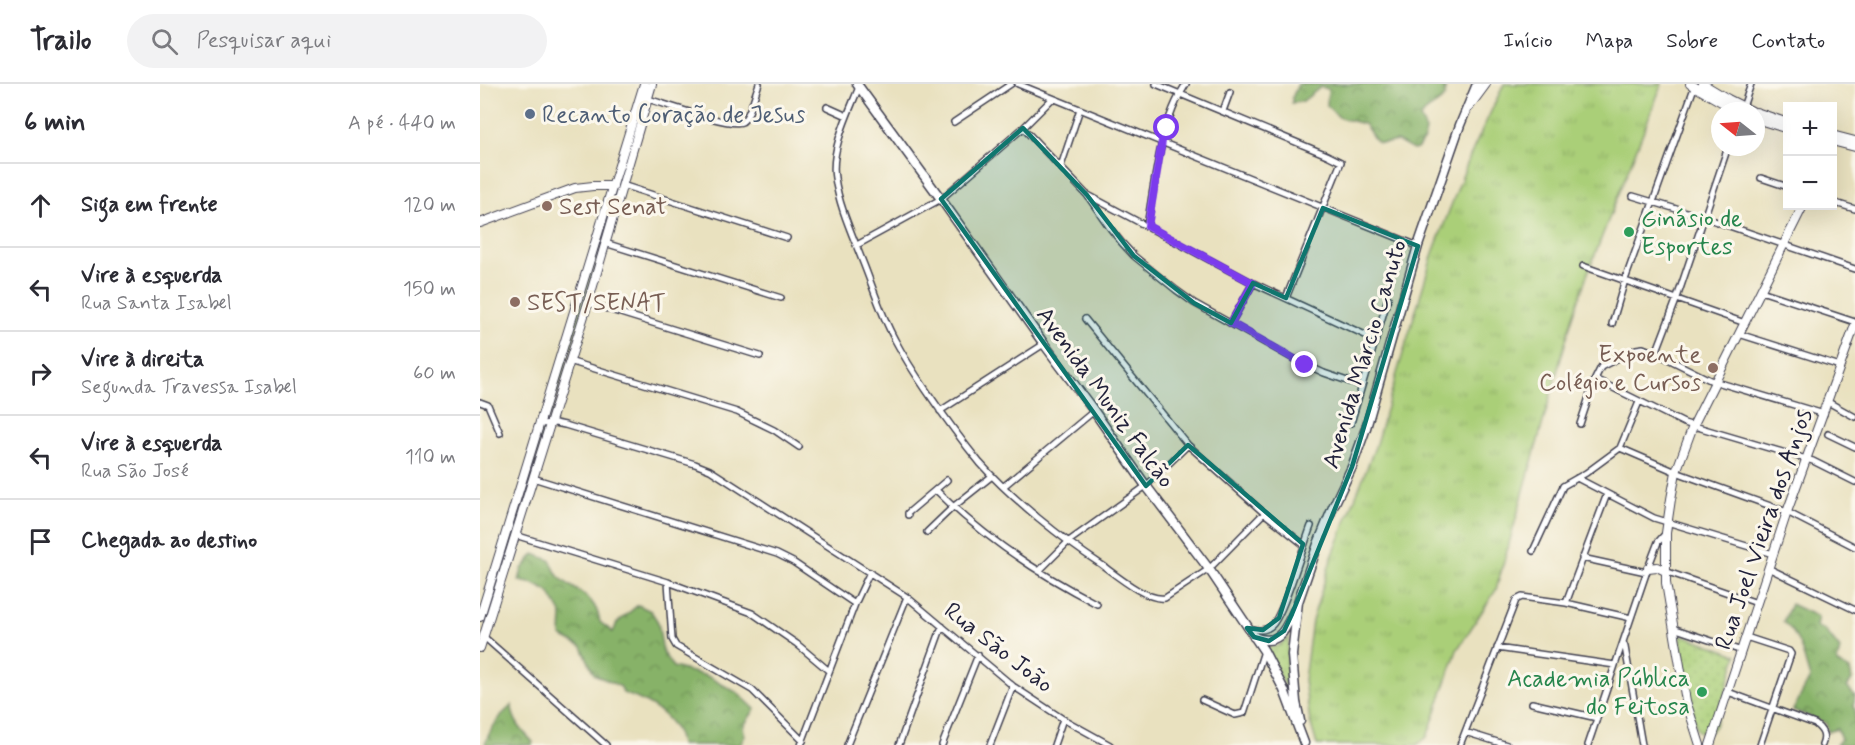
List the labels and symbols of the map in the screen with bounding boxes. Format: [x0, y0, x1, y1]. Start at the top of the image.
place label: Recanto Coração de Jesus [542, 100, 806, 131]
north arrow [1711, 102, 1765, 156]
marker: Recanto Coração de Jesus [523, 107, 537, 121]
route start [1153, 114, 1179, 140]
place label: Sest Senat [559, 192, 667, 223]
marker: Sest Senat [540, 199, 554, 213]
place label: Ginásio de Esportes [1641, 204, 1742, 263]
marker: Ginásio de Esportes [1622, 225, 1636, 239]
street label: Avenida Márcio Canuto [1316, 236, 1415, 473]
place label: SEST/SENAT [527, 288, 666, 319]
marker: SEST/SENAT [508, 295, 522, 309]
street label: Avenida Muniz Falcão [1029, 301, 1181, 495]
place label: Expoente Colégio e Cursos [1539, 340, 1701, 399]
route end [1291, 351, 1317, 377]
marker: Expoente Colégio e Cursos [1706, 361, 1720, 375]
street label: Rua Joel Vieira dos Anjos [1709, 405, 1820, 654]
street label: Rua São João [937, 596, 1059, 701]
place label: Academia Pública do Feitosa [1507, 664, 1690, 723]
marker: Academia Pública do Feitosa [1695, 685, 1709, 699]

